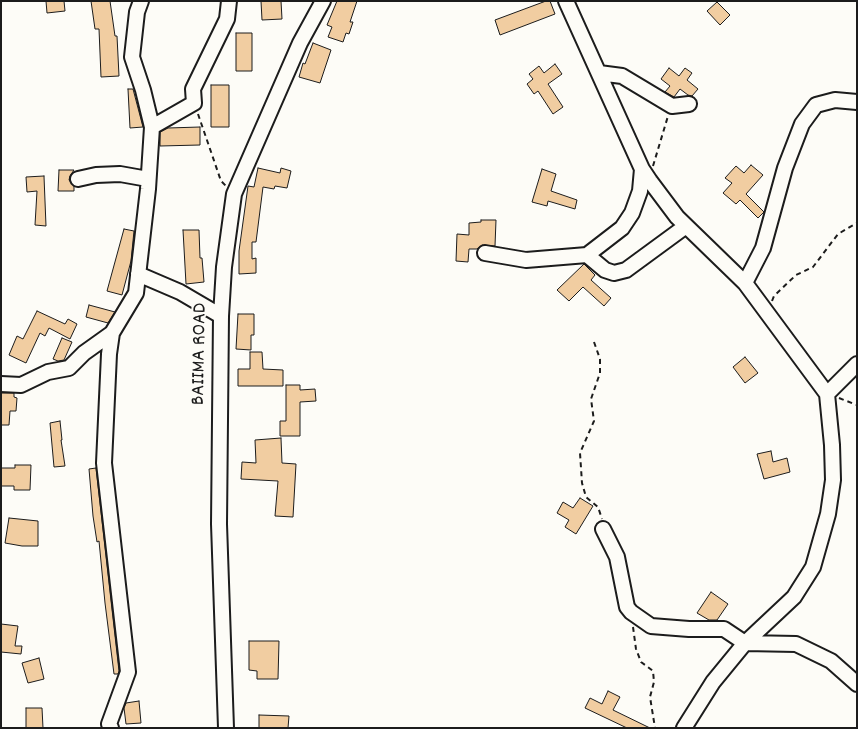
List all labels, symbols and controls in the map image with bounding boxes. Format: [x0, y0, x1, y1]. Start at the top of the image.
street label: BAIIMA ROAD [188, 303, 214, 405]

